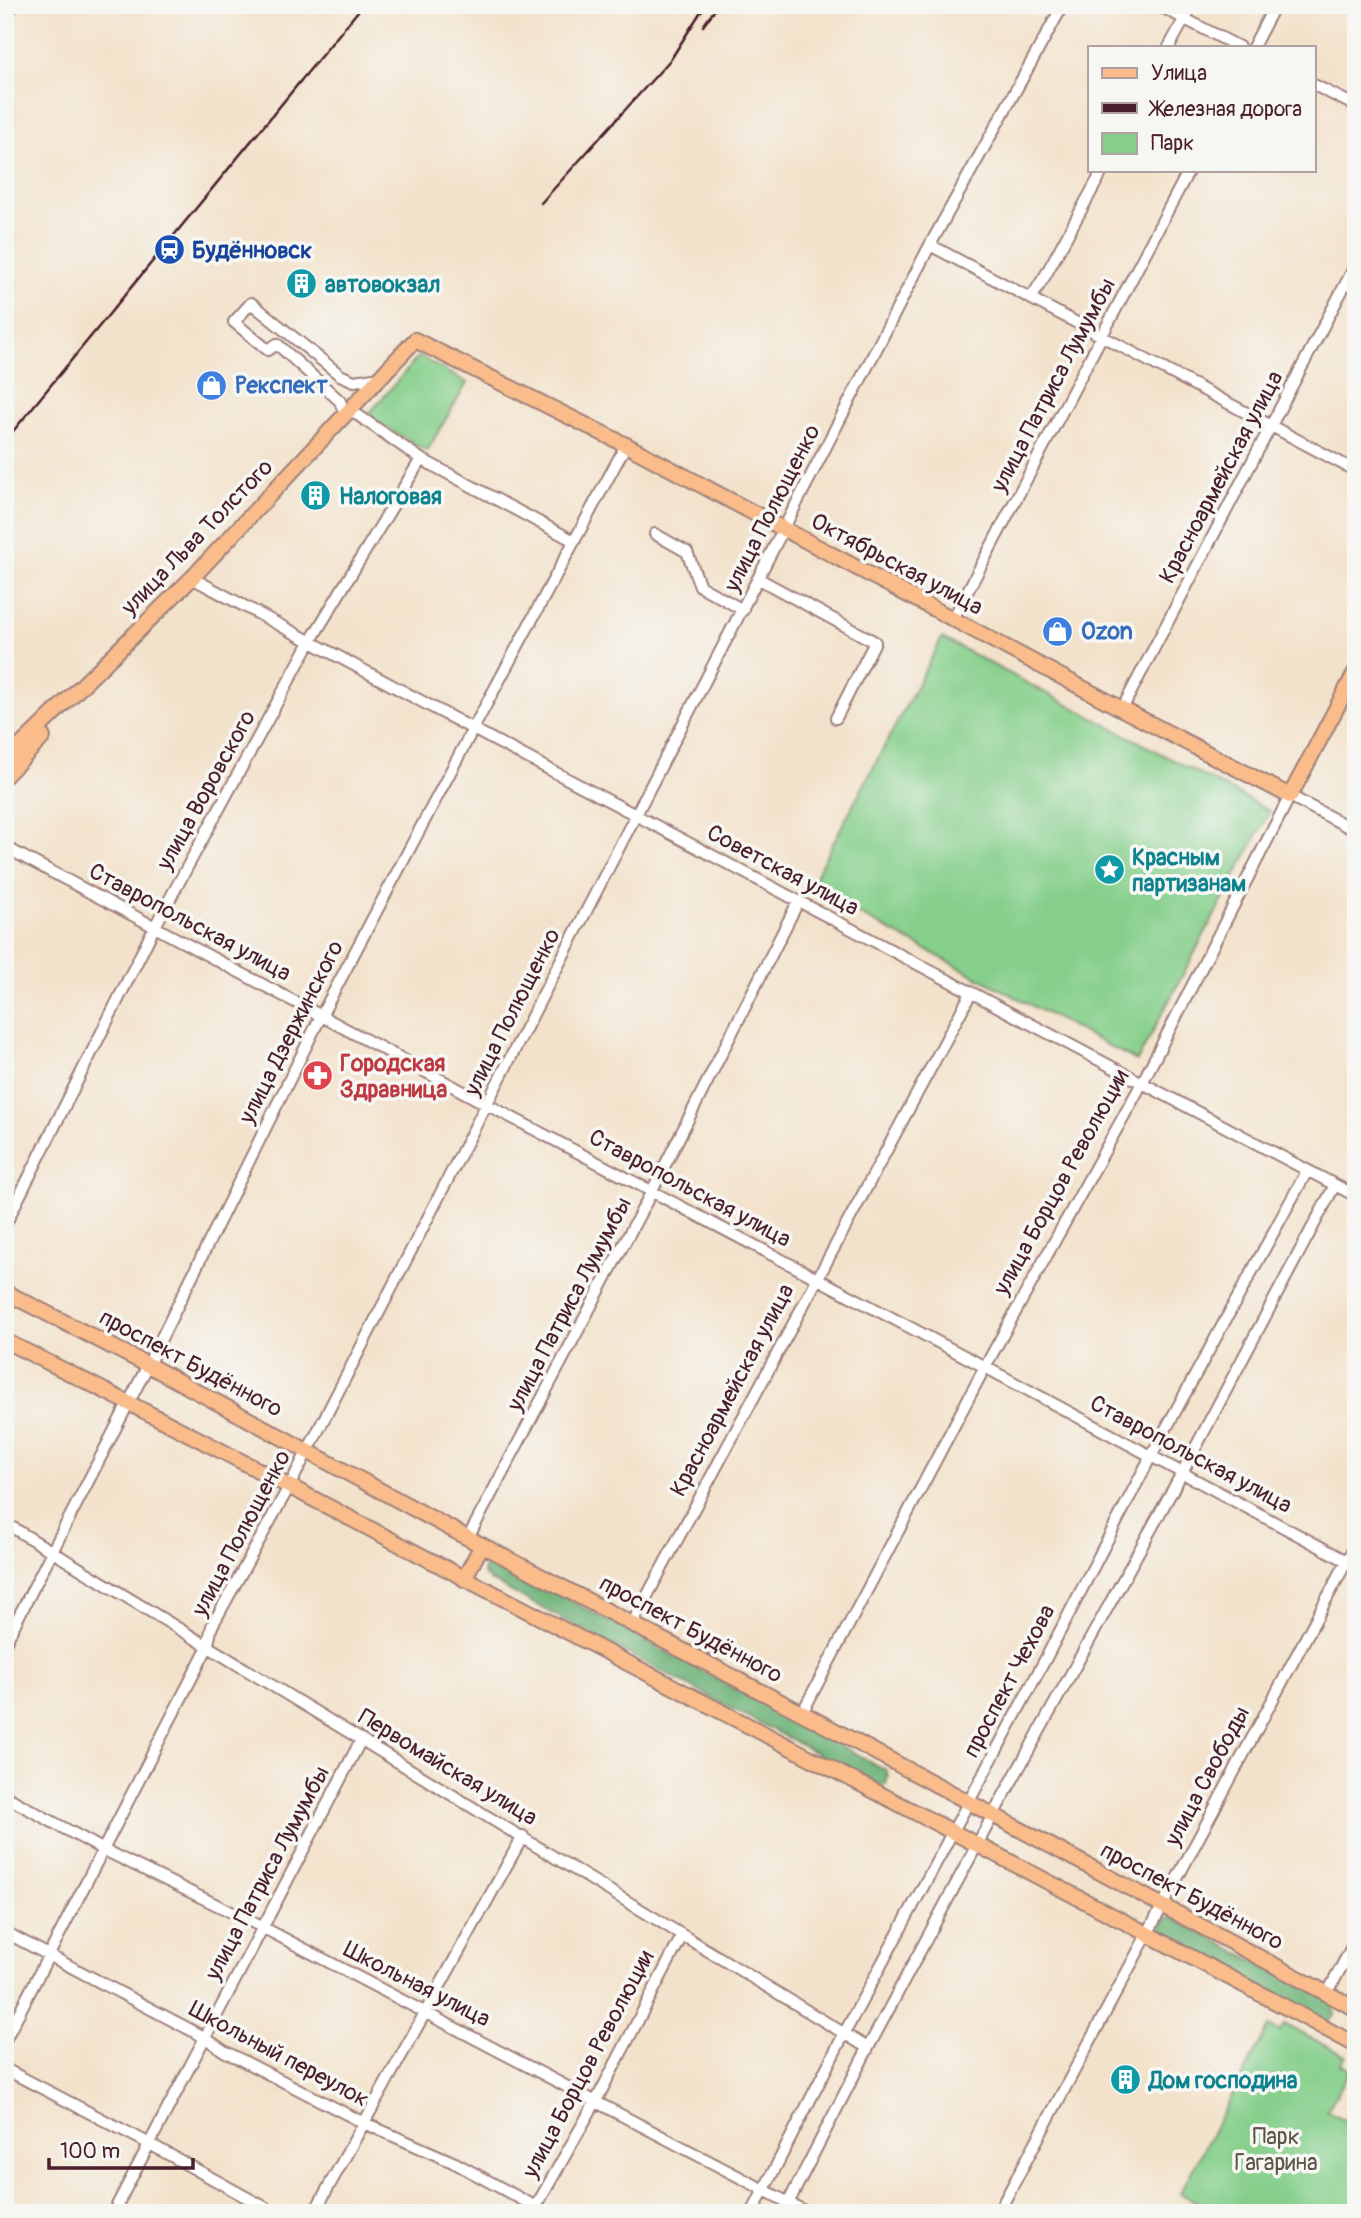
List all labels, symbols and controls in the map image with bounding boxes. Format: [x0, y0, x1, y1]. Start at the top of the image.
legend [1088, 46, 1316, 172]
text: Улица [1151, 60, 1207, 87]
text: Железная дорога [1148, 96, 1302, 123]
text: Парк [1151, 130, 1194, 157]
station icon: Будённовск [152, 233, 186, 267]
place label: Будённовск [192, 236, 312, 265]
building icon: автовокзал [285, 267, 319, 301]
place label: автовокзал [325, 270, 440, 299]
street label: улица Патриса Лумумбы [984, 273, 1122, 498]
street label: Красноармейская улица [1153, 366, 1289, 588]
shop icon: Рекспект [195, 368, 229, 402]
place label: Рекспект [235, 371, 328, 400]
street label: улица Полющенко [717, 419, 827, 597]
street label: улица Льва Толстого [114, 453, 279, 622]
building icon: Налоговая [299, 479, 333, 513]
place label: Налоговая [339, 482, 442, 511]
street label: Октябрьская улица [806, 506, 988, 622]
shop icon: Ozon [1041, 614, 1075, 648]
place label: Ozon [1081, 617, 1133, 646]
street label: улица Воровского [150, 705, 262, 876]
street label: Советская улица [702, 818, 864, 922]
place label: Красным партизанам [1132, 843, 1246, 898]
place icon: Красным партизанам [1092, 853, 1126, 887]
street label: Ставропольская улица [84, 856, 296, 988]
street label: улица Полющенко [457, 923, 567, 1101]
street label: улица Дзержинского [232, 935, 350, 1129]
place label: Городская Здравница [340, 1049, 448, 1104]
pharmacy icon: Городская Здравница [300, 1059, 334, 1093]
street label: улица Борцов Революции [986, 1064, 1135, 1301]
street label: Ставропольская улица [584, 1122, 796, 1254]
street label: улица Патриса Лумумбы [500, 1192, 638, 1417]
street label: Красноармейская улица [664, 1279, 800, 1501]
street label: проспект Будённого [94, 1302, 288, 1424]
street label: Ставропольская улица [1085, 1388, 1297, 1520]
street label: улица Полющенко [185, 1445, 297, 1622]
street label: проспект Будённого [594, 1568, 788, 1690]
street label: проспект Чехова [957, 1600, 1061, 1762]
street label: улица Свободы [1158, 1701, 1256, 1852]
street label: Первомайская улица [353, 1702, 543, 1832]
street label: улица Патриса Лумумбы [198, 1761, 336, 1986]
street label: проспект Будённого [1095, 1835, 1289, 1957]
street label: Школьная улица [339, 1935, 495, 2033]
street label: улица Борцов Революции [515, 1945, 660, 2184]
street label: Школьный переулок [184, 1994, 374, 2114]
building icon: Дом господина [1109, 2063, 1143, 2097]
place label: Дом господина [1147, 2066, 1298, 2095]
park label: Парк Гагарина [1234, 2122, 1318, 2177]
scale bar [49, 2127, 192, 2171]
text: 100 m [60, 2138, 120, 2165]

